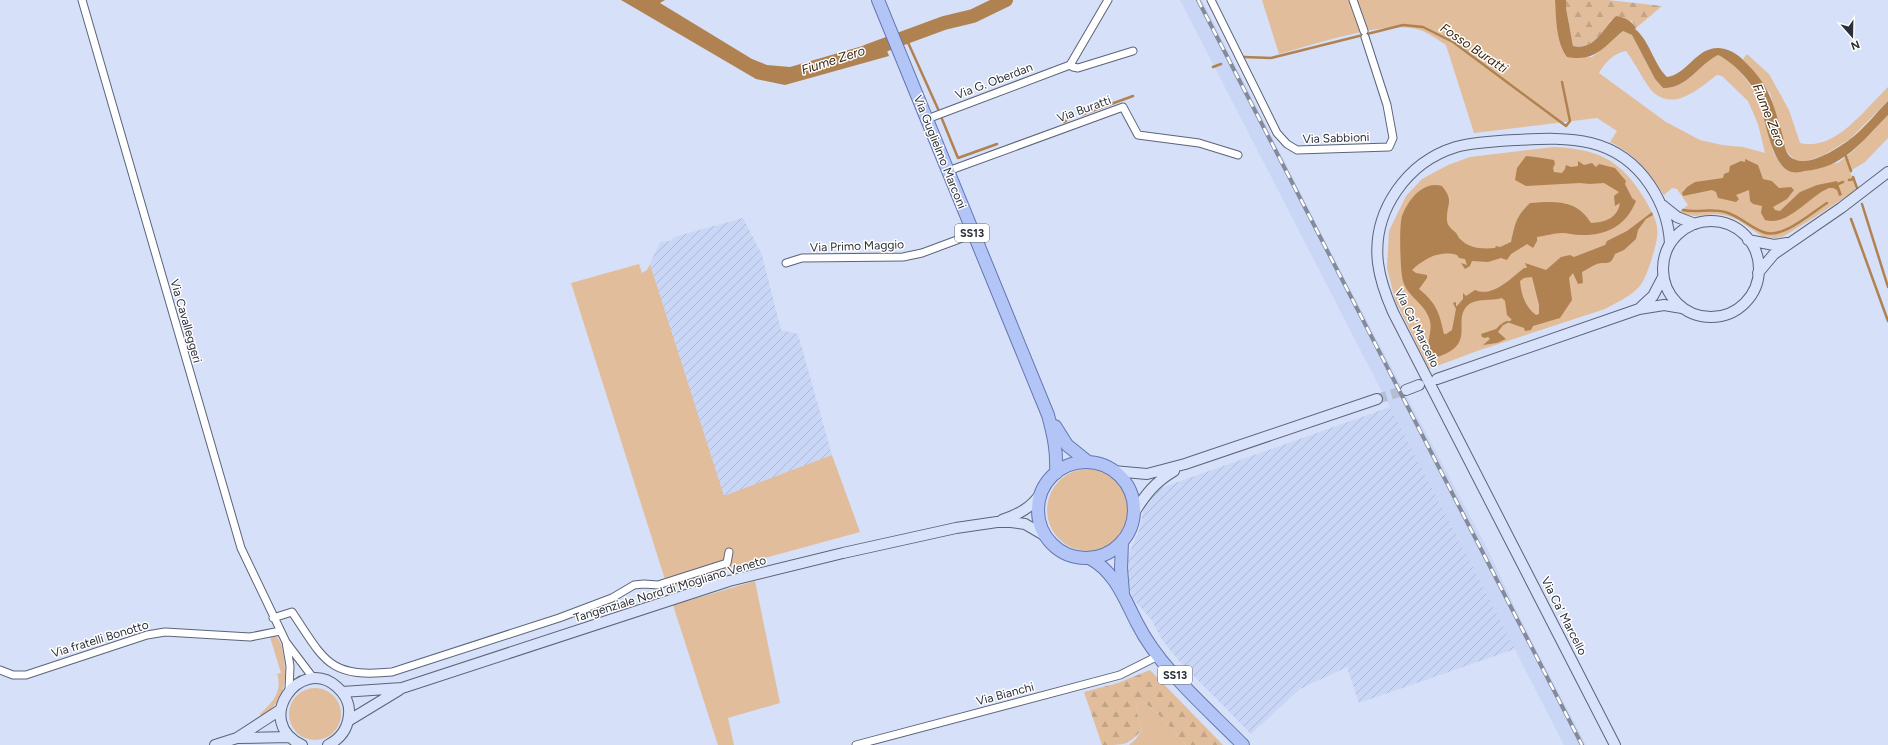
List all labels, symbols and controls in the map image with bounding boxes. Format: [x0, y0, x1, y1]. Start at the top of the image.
north arrow [1832, 16, 1872, 56]
water label: Fosso Buratti [1438, 20, 1511, 77]
text: N [1849, 37, 1861, 52]
water label: Fiume Zero [799, 43, 867, 77]
street label: Via G. Oberdan [953, 60, 1035, 102]
water label: Fiume Zero [1750, 82, 1789, 149]
street label: Via Guglielmo Marconi [911, 93, 969, 211]
street label: Via Buratti [1055, 93, 1113, 125]
street label: Via Sabbioni [1302, 130, 1370, 146]
road number: SS13 [955, 224, 989, 242]
street label: Via Primo Maggio [810, 237, 904, 255]
street label: Via Cavalleggeri [167, 278, 205, 364]
street label: Via Ca' Marcello [1392, 286, 1442, 370]
street label: Tangenziale Nord di Mogliano Veneto [572, 553, 768, 625]
street label: Via Ca' Marcello [1538, 575, 1590, 657]
street label: Via fratelli Bonotto [50, 618, 150, 660]
road number: SS13 [1158, 666, 1192, 684]
street label: Via Bianchi [975, 680, 1035, 708]

